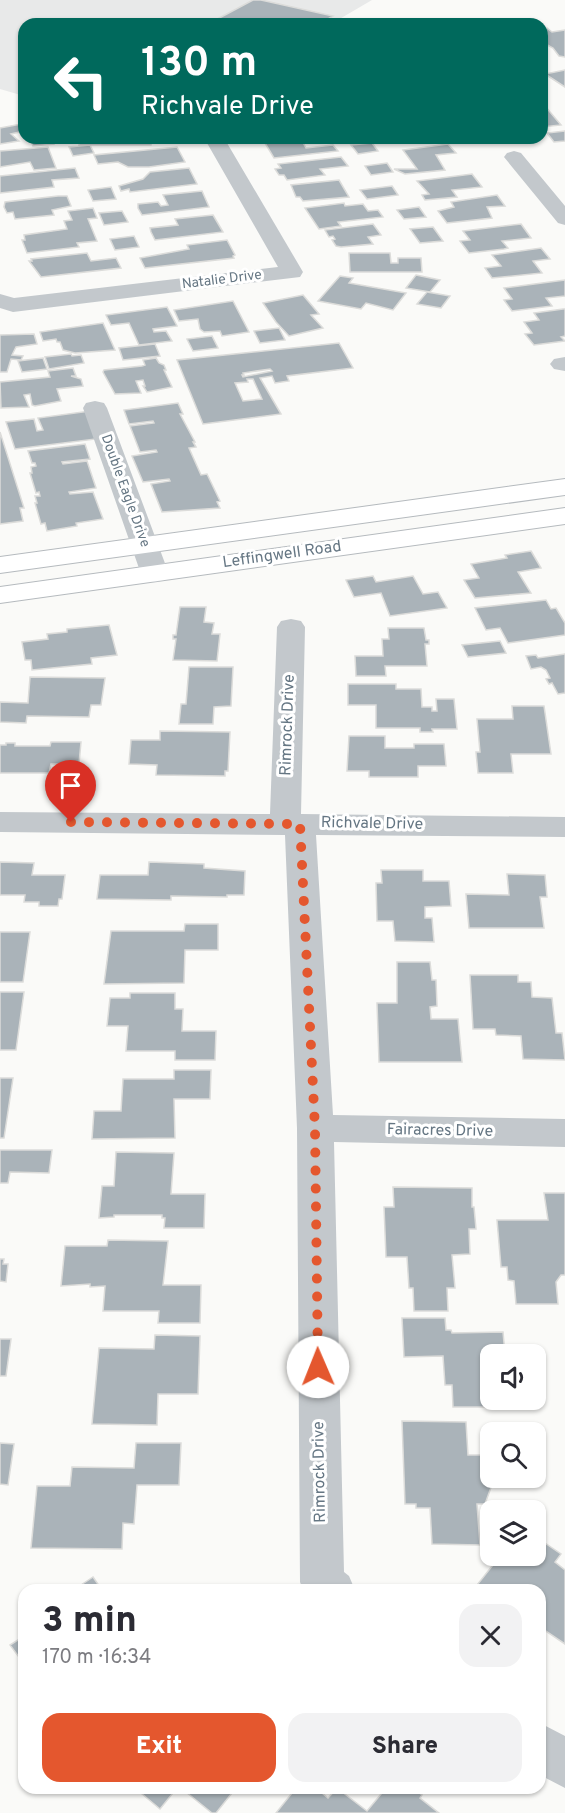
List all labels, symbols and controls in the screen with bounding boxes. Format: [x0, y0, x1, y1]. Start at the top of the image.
text: 130 m [141, 38, 257, 91]
icon: left [42, 42, 120, 120]
text: Richvale Drive [141, 90, 314, 124]
street label: Natalie Drive [181, 267, 263, 293]
street label: Double Eagle Drive [97, 432, 153, 550]
street label: Leffingwell Road [221, 537, 343, 573]
street label: Rimrock Drive [276, 674, 300, 776]
pin [45, 760, 96, 822]
icon: arrive [54, 769, 87, 802]
street label: Richvale Drive [321, 813, 423, 835]
street label: Fairacres Drive [387, 1120, 493, 1142]
position arrow [286, 1335, 350, 1399]
map controls [480, 1344, 546, 1566]
button: sound [480, 1344, 546, 1410]
street label: Rimrock Drive [309, 1421, 331, 1523]
button: search [480, 1422, 546, 1488]
button: layers [480, 1500, 546, 1566]
text: 3 min [42, 1599, 137, 1645]
button: close [459, 1604, 522, 1667]
text: 170 m · 16:34 [42, 1645, 151, 1671]
button: Exit [42, 1713, 276, 1782]
button: Share [288, 1713, 522, 1782]

